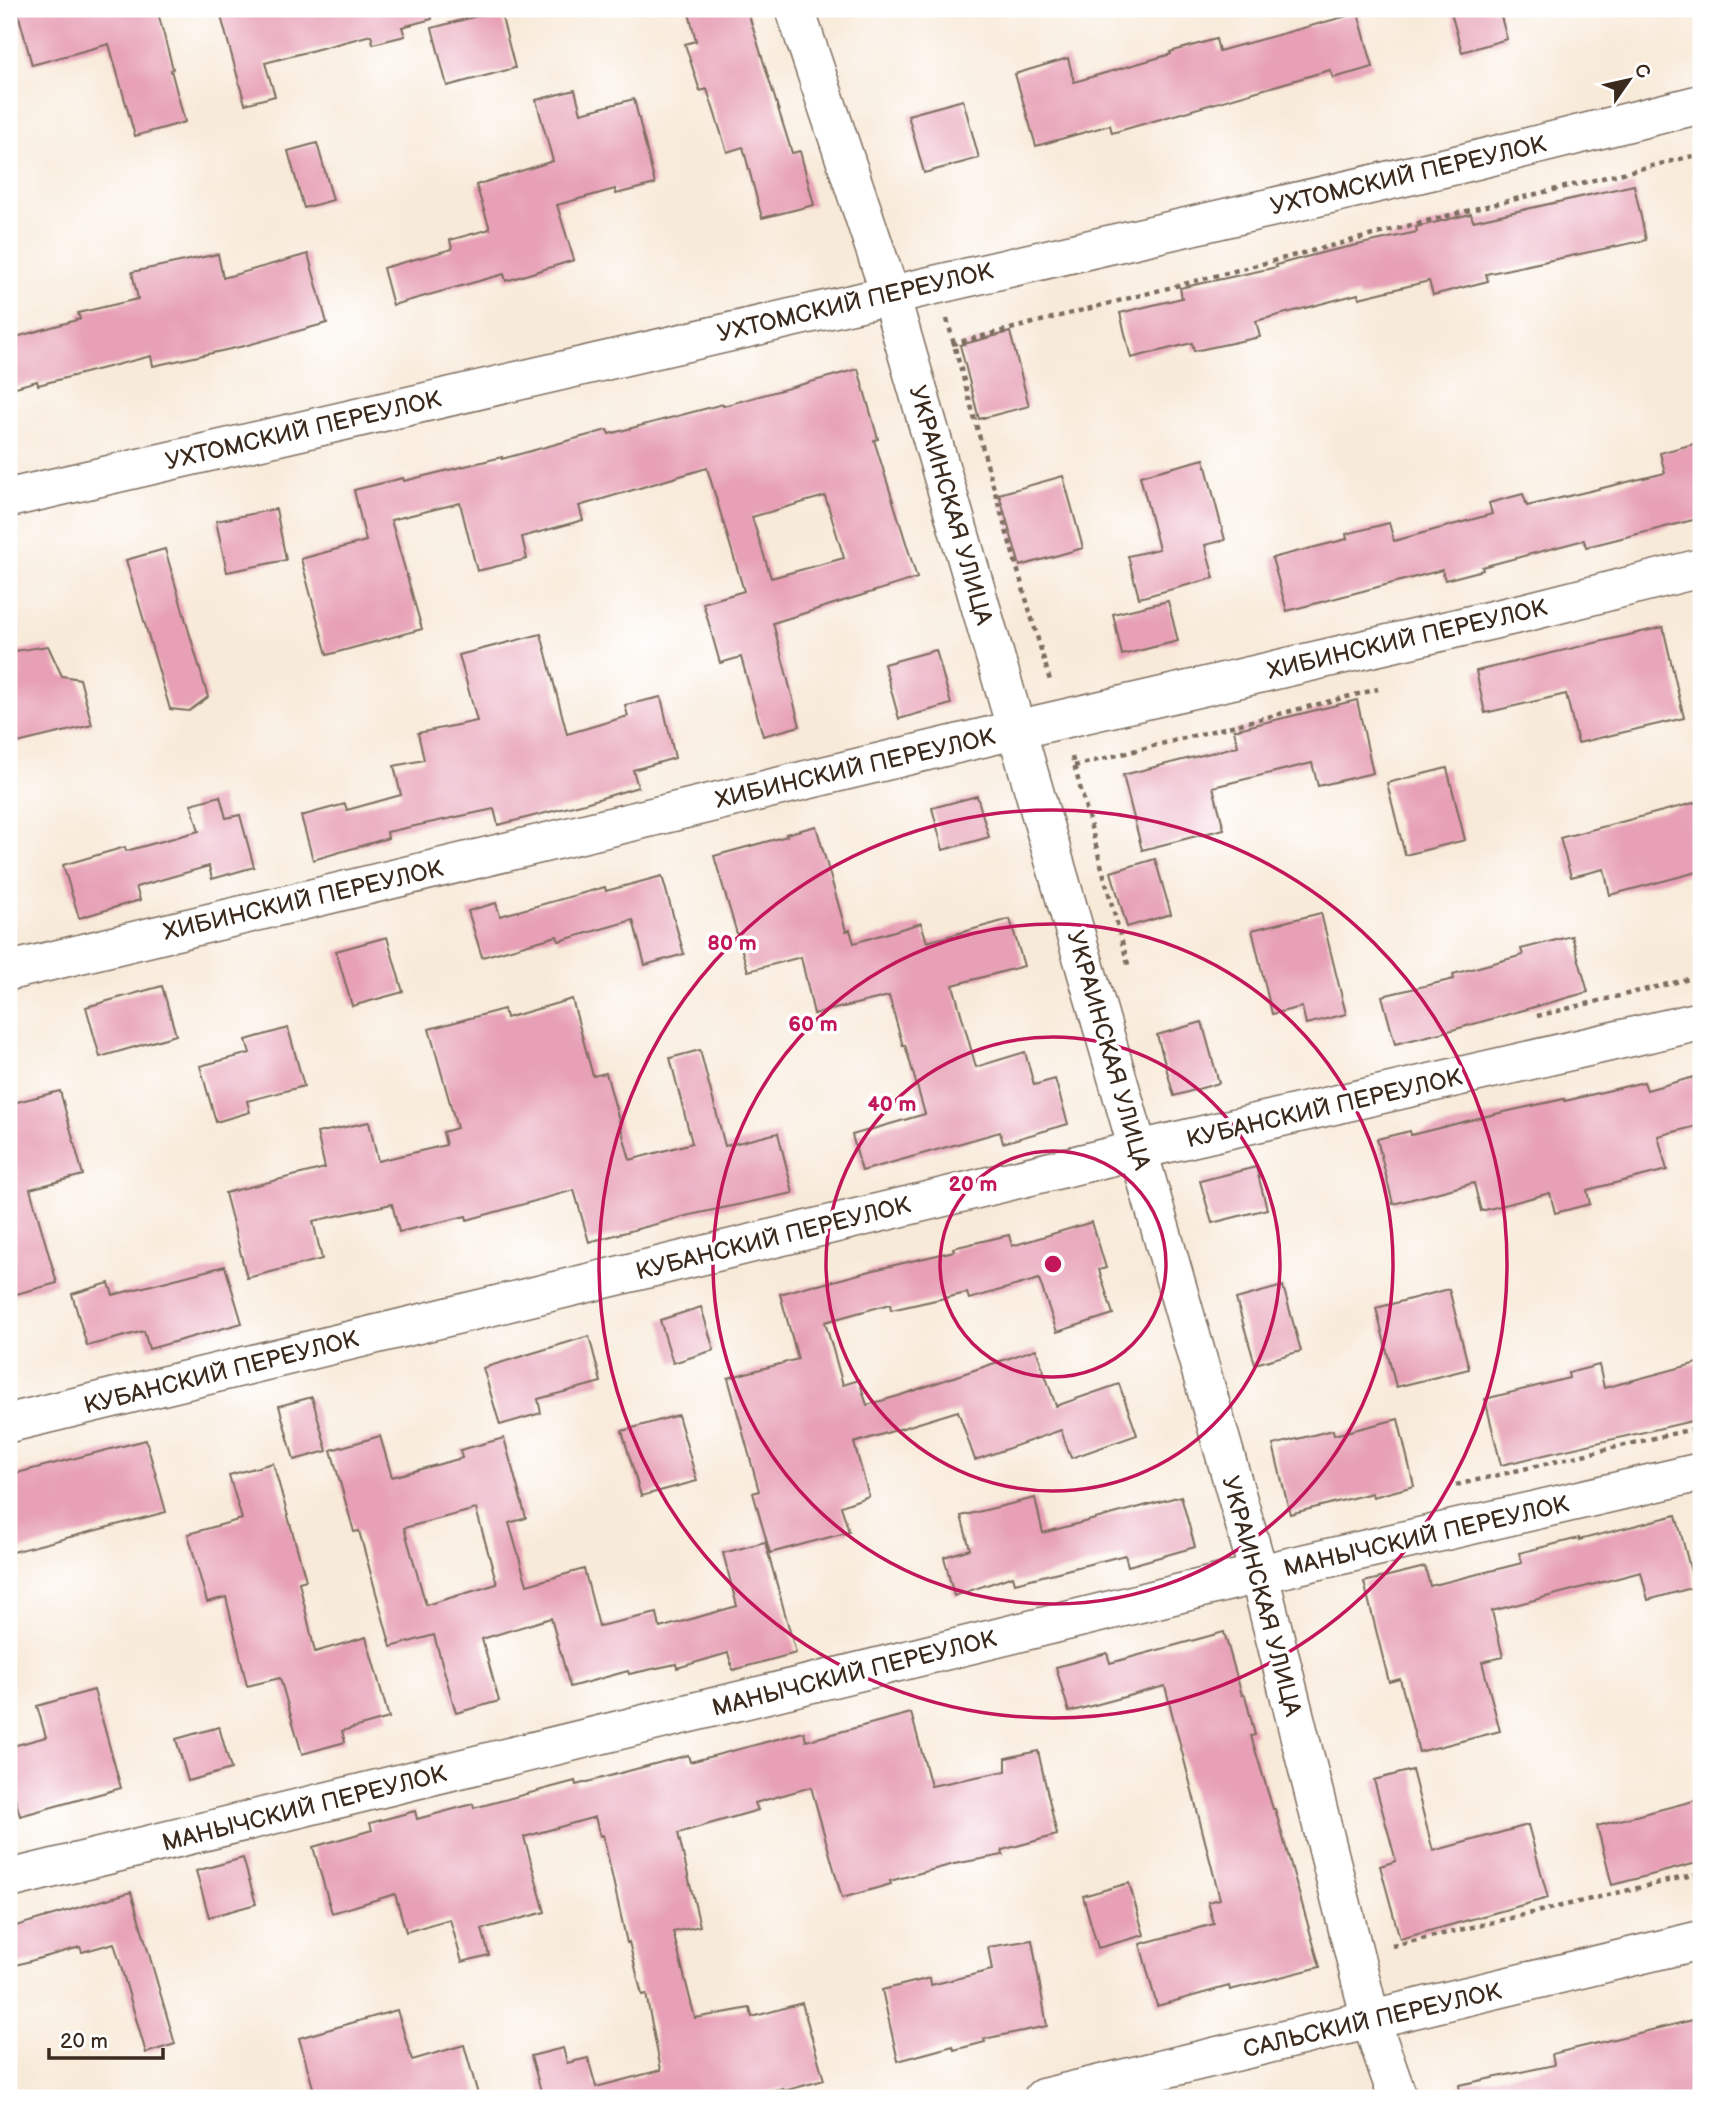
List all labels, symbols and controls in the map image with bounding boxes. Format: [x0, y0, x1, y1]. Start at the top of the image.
north arrow [1594, 46, 1664, 116]
text: С [1629, 59, 1655, 83]
street label: УХТОМСКИЙ ПЕРЕУЛОК [1268, 130, 1549, 221]
street label: УХТОМСКИЙ ПЕРЕУЛОК [715, 257, 996, 348]
street label: УКРАИНСКАЯ УЛИЦА [902, 382, 999, 629]
street label: УХТОМСКИЙ ПЕРЕУЛОК [163, 385, 444, 476]
street label: ХИБИНСКИЙ ПЕРЕУЛОК [1264, 593, 1550, 686]
street label: ХИБИНСКИЙ ПЕРЕУЛОК [712, 722, 998, 815]
street label: ХИБИНСКИЙ ПЕРЕУЛОК [160, 854, 446, 947]
street label: УКРАИНСКАЯ УЛИЦА [1060, 927, 1157, 1174]
text: 80 m [707, 931, 757, 956]
text: 60 m [788, 1012, 838, 1037]
street label: КУБАНСКИЙ ПЕРЕУЛОК [1184, 1063, 1465, 1154]
text: 40 m [867, 1092, 917, 1117]
text: 20 m [949, 1172, 997, 1197]
street label: КУБАНСКИЙ ПЕРЕУЛОК [633, 1190, 914, 1287]
centre of rings [1041, 1252, 1065, 1276]
street label: КУБАНСКИЙ ПЕРЕУЛОК [81, 1324, 362, 1421]
street label: УКРАИНСКАЯ УЛИЦА [1215, 1473, 1308, 1720]
street label: МАНЫЧСКИЙ ПЕРЕУЛОК [1281, 1489, 1572, 1583]
street label: МАНЫЧСКИЙ ПЕРЕУЛОК [709, 1624, 1000, 1723]
street label: МАНЫЧСКИЙ ПЕРЕУЛОК [159, 1759, 450, 1858]
street label: САЛЬСКИЙ ПЕРЕУЛОК [1240, 1977, 1504, 2064]
scale bar [49, 2016, 163, 2060]
text: 20 m [60, 2029, 108, 2054]

